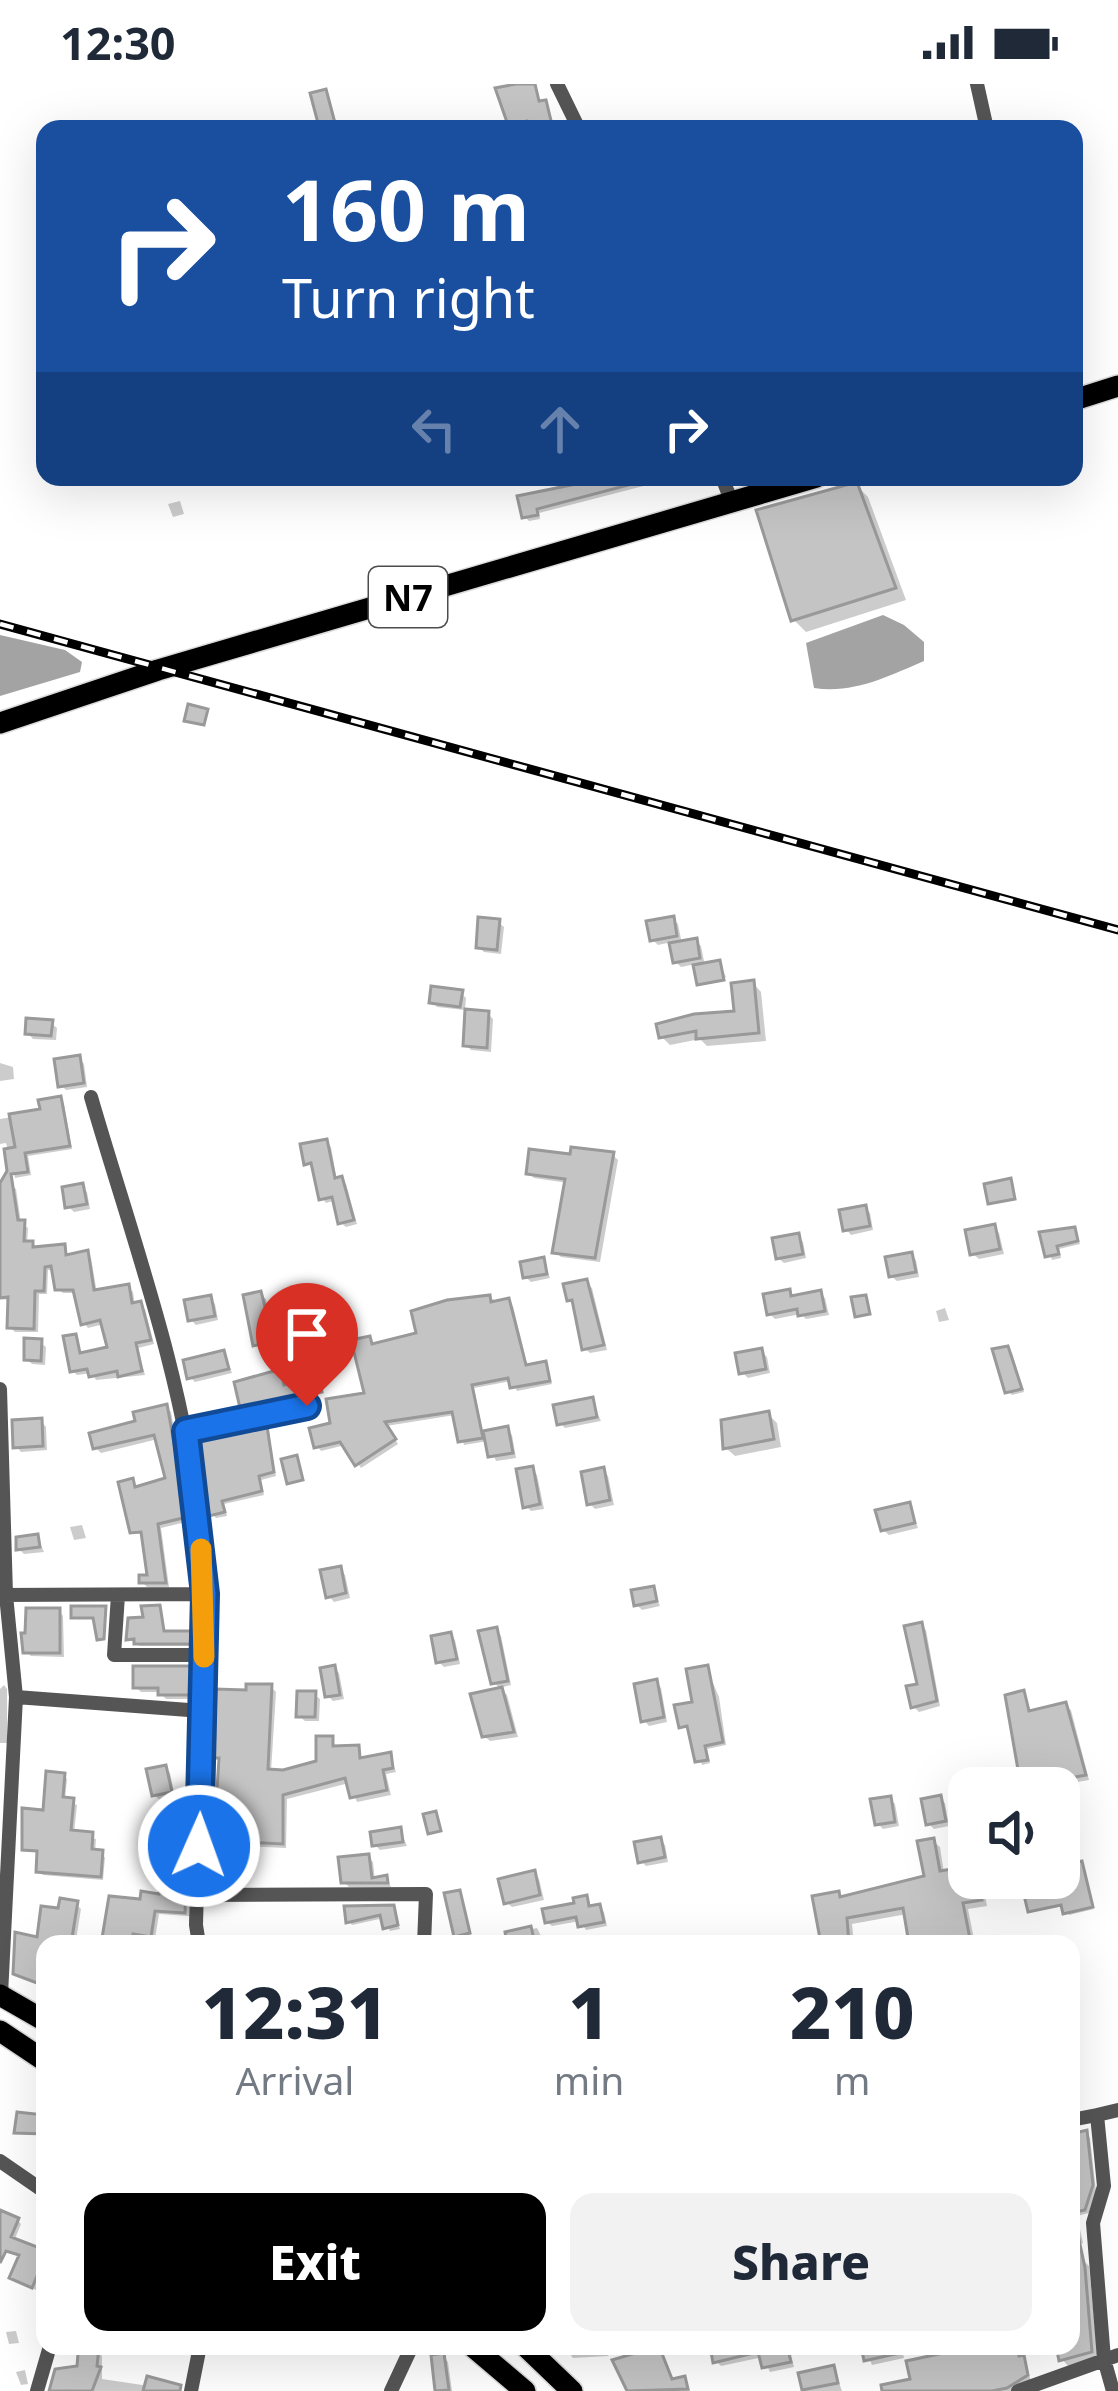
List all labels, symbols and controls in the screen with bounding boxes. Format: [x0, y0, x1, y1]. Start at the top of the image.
text: 12:30 [60, 12, 176, 73]
text: 160 m [282, 151, 530, 266]
icon: right [84, 168, 240, 324]
text: Turn right [282, 260, 535, 334]
icon: left [401, 396, 467, 462]
icon: ahead [527, 396, 593, 462]
icon: right [653, 396, 719, 462]
road number: N7 [369, 567, 447, 627]
pin [256, 1283, 358, 1406]
icon: arrive [274, 1301, 340, 1367]
map controls [948, 1767, 1080, 1899]
button: sound [948, 1767, 1080, 1899]
position arrow [136, 1783, 262, 1909]
text: 12:31 [201, 1962, 388, 2060]
text: 1 [568, 1962, 610, 2060]
text: 210 [790, 1962, 915, 2060]
text: Arrival [235, 2053, 354, 2106]
text: min [554, 2053, 624, 2106]
text: m [834, 2053, 870, 2106]
button: Exit [84, 2193, 546, 2331]
button: Share [570, 2193, 1032, 2331]

